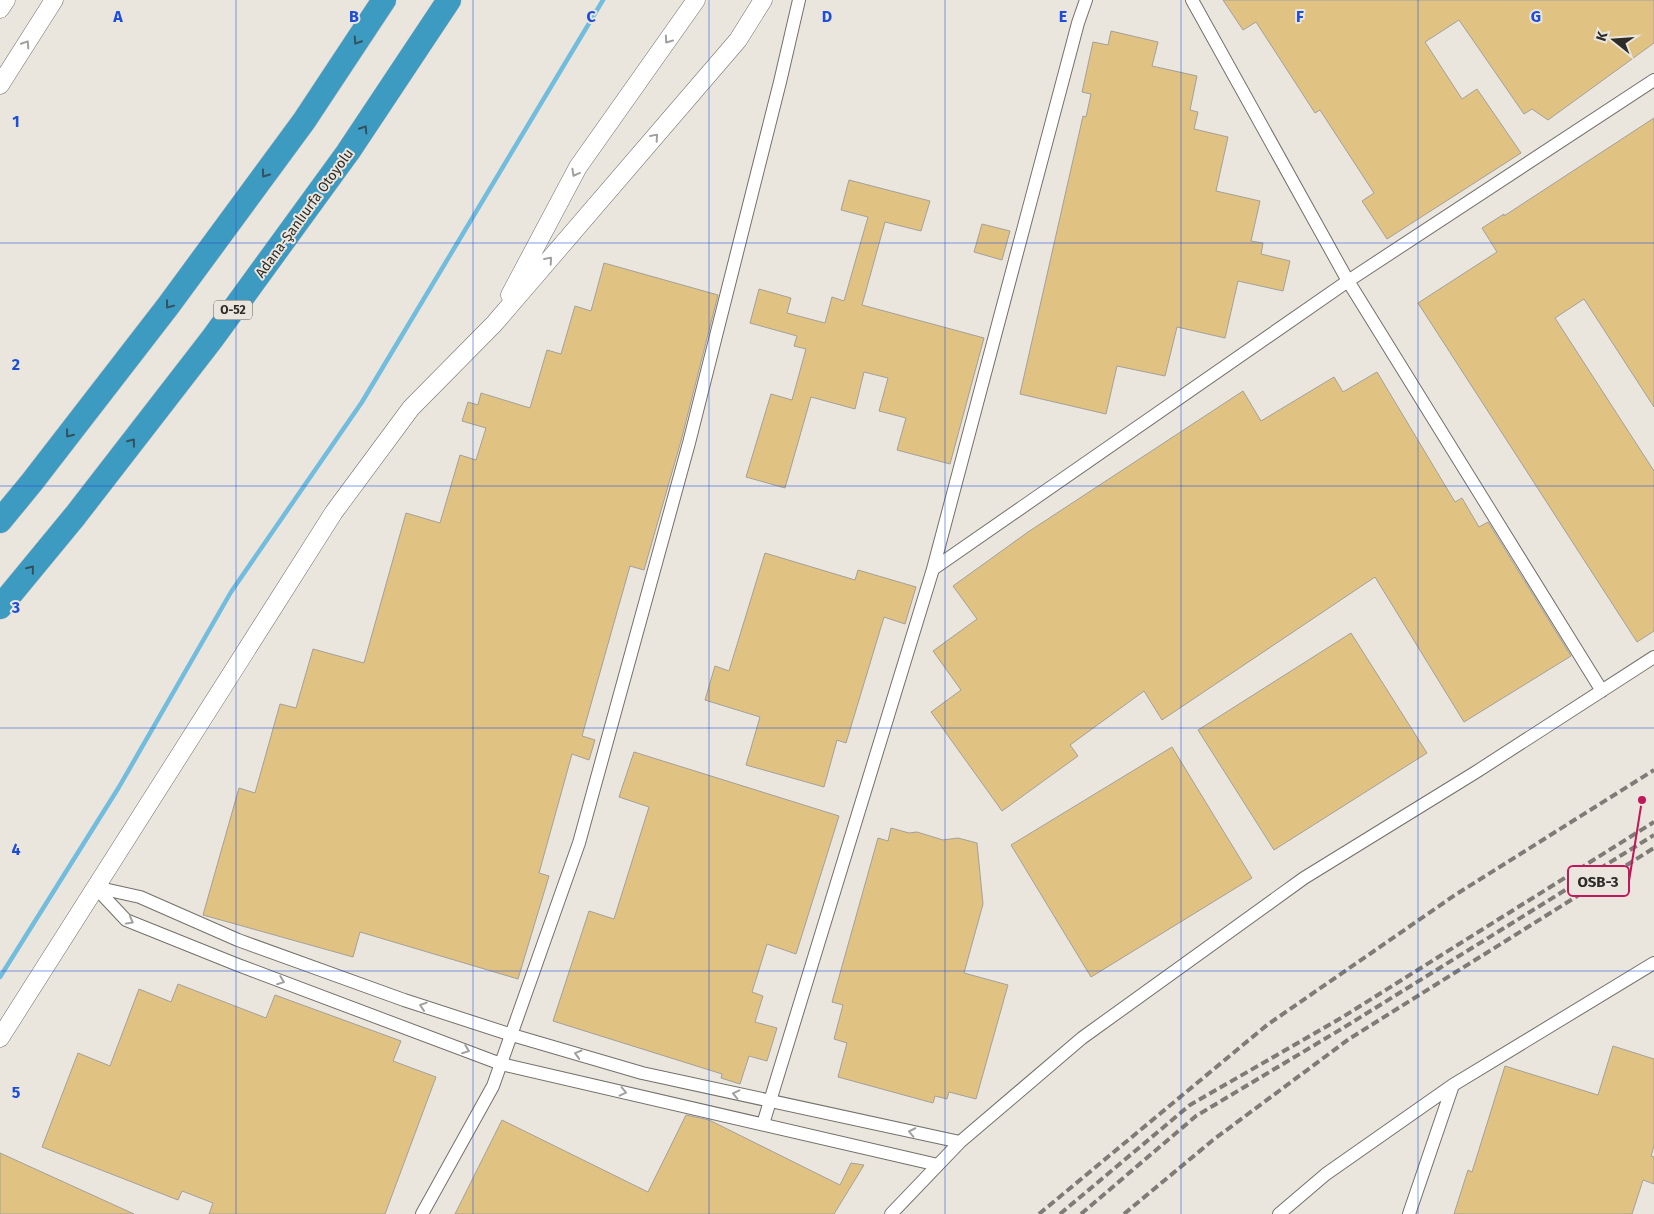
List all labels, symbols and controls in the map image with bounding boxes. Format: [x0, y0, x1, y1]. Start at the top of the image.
text: A [112, 7, 123, 26]
text: B [349, 7, 359, 26]
text: C [586, 7, 596, 26]
text: D [822, 7, 832, 26]
text: E [1059, 7, 1067, 26]
text: F [1296, 7, 1304, 26]
text: G [1531, 7, 1541, 26]
north arrow [1589, 15, 1639, 65]
text: K [1593, 29, 1612, 43]
one-way arrow [665, 34, 674, 44]
one-way arrow [354, 35, 363, 44]
one-way arrow [20, 40, 30, 49]
text: 1 [12, 112, 20, 131]
one-way arrow [358, 125, 367, 134]
one-way arrow [649, 134, 657, 143]
street label: Adana-Şanlıurfa Otoyolu [252, 145, 357, 281]
one-way arrow [262, 168, 271, 178]
one-way arrow [571, 168, 581, 177]
one-way arrow [543, 257, 552, 266]
one-way arrow [166, 299, 174, 308]
road number: O-52 [214, 300, 252, 320]
text: 2 [12, 355, 20, 374]
one-way arrow [67, 428, 75, 437]
one-way arrow [126, 438, 135, 448]
one-way arrow [25, 566, 34, 575]
text: 3 [11, 598, 20, 617]
text: 4 [11, 840, 21, 859]
callout: OSB-3 [1568, 866, 1629, 896]
text: OSB-3 [1577, 873, 1619, 891]
one-way arrow [125, 914, 134, 924]
one-way arrow [276, 975, 285, 985]
one-way arrow [420, 1002, 428, 1012]
one-way arrow [461, 1044, 470, 1054]
one-way arrow [575, 1050, 583, 1060]
text: 5 [12, 1083, 21, 1102]
one-way arrow [618, 1086, 627, 1097]
one-way arrow [731, 1089, 740, 1100]
one-way arrow [907, 1127, 916, 1138]

